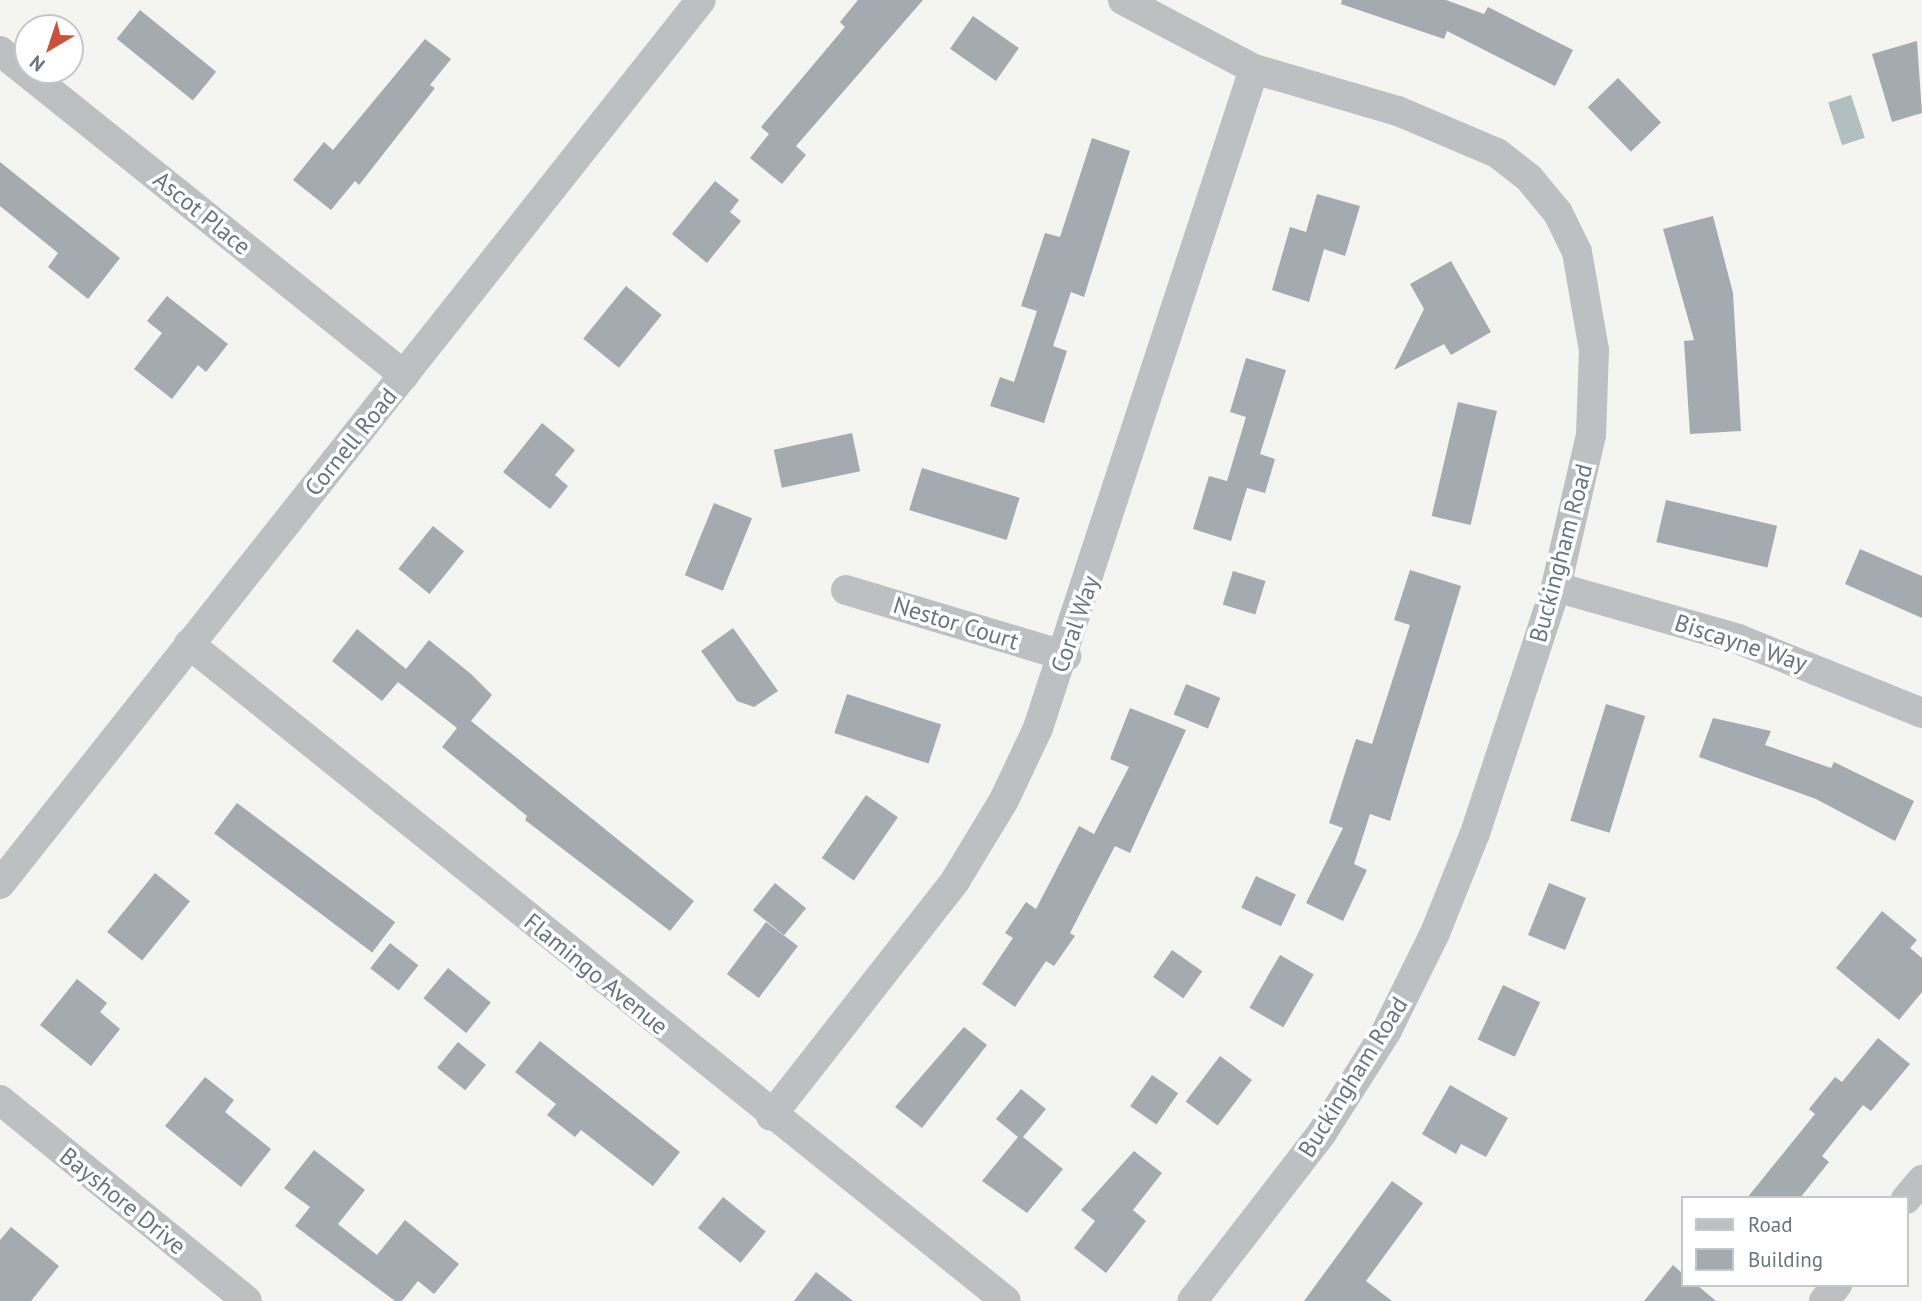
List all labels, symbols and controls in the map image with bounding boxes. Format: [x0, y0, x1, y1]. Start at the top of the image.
north arrow [14, 14, 84, 84]
text: N [25, 51, 49, 77]
street label: Ascot Place [148, 165, 256, 261]
street label: Cornell Road [299, 382, 403, 502]
street label: Buckingham Road [1523, 461, 1599, 645]
street label: Coral Way [1045, 571, 1105, 677]
street label: Nestor Court [890, 590, 1022, 656]
street label: Biscayne Way [1671, 608, 1811, 678]
street label: Flamingo Avenue [518, 907, 674, 1041]
street label: Buckingham Road [1292, 992, 1414, 1162]
street label: Bayshore Drive [54, 1141, 192, 1261]
legend [1680, 1196, 1908, 1287]
text: Road [1748, 1211, 1792, 1238]
text: Building [1748, 1246, 1823, 1273]

